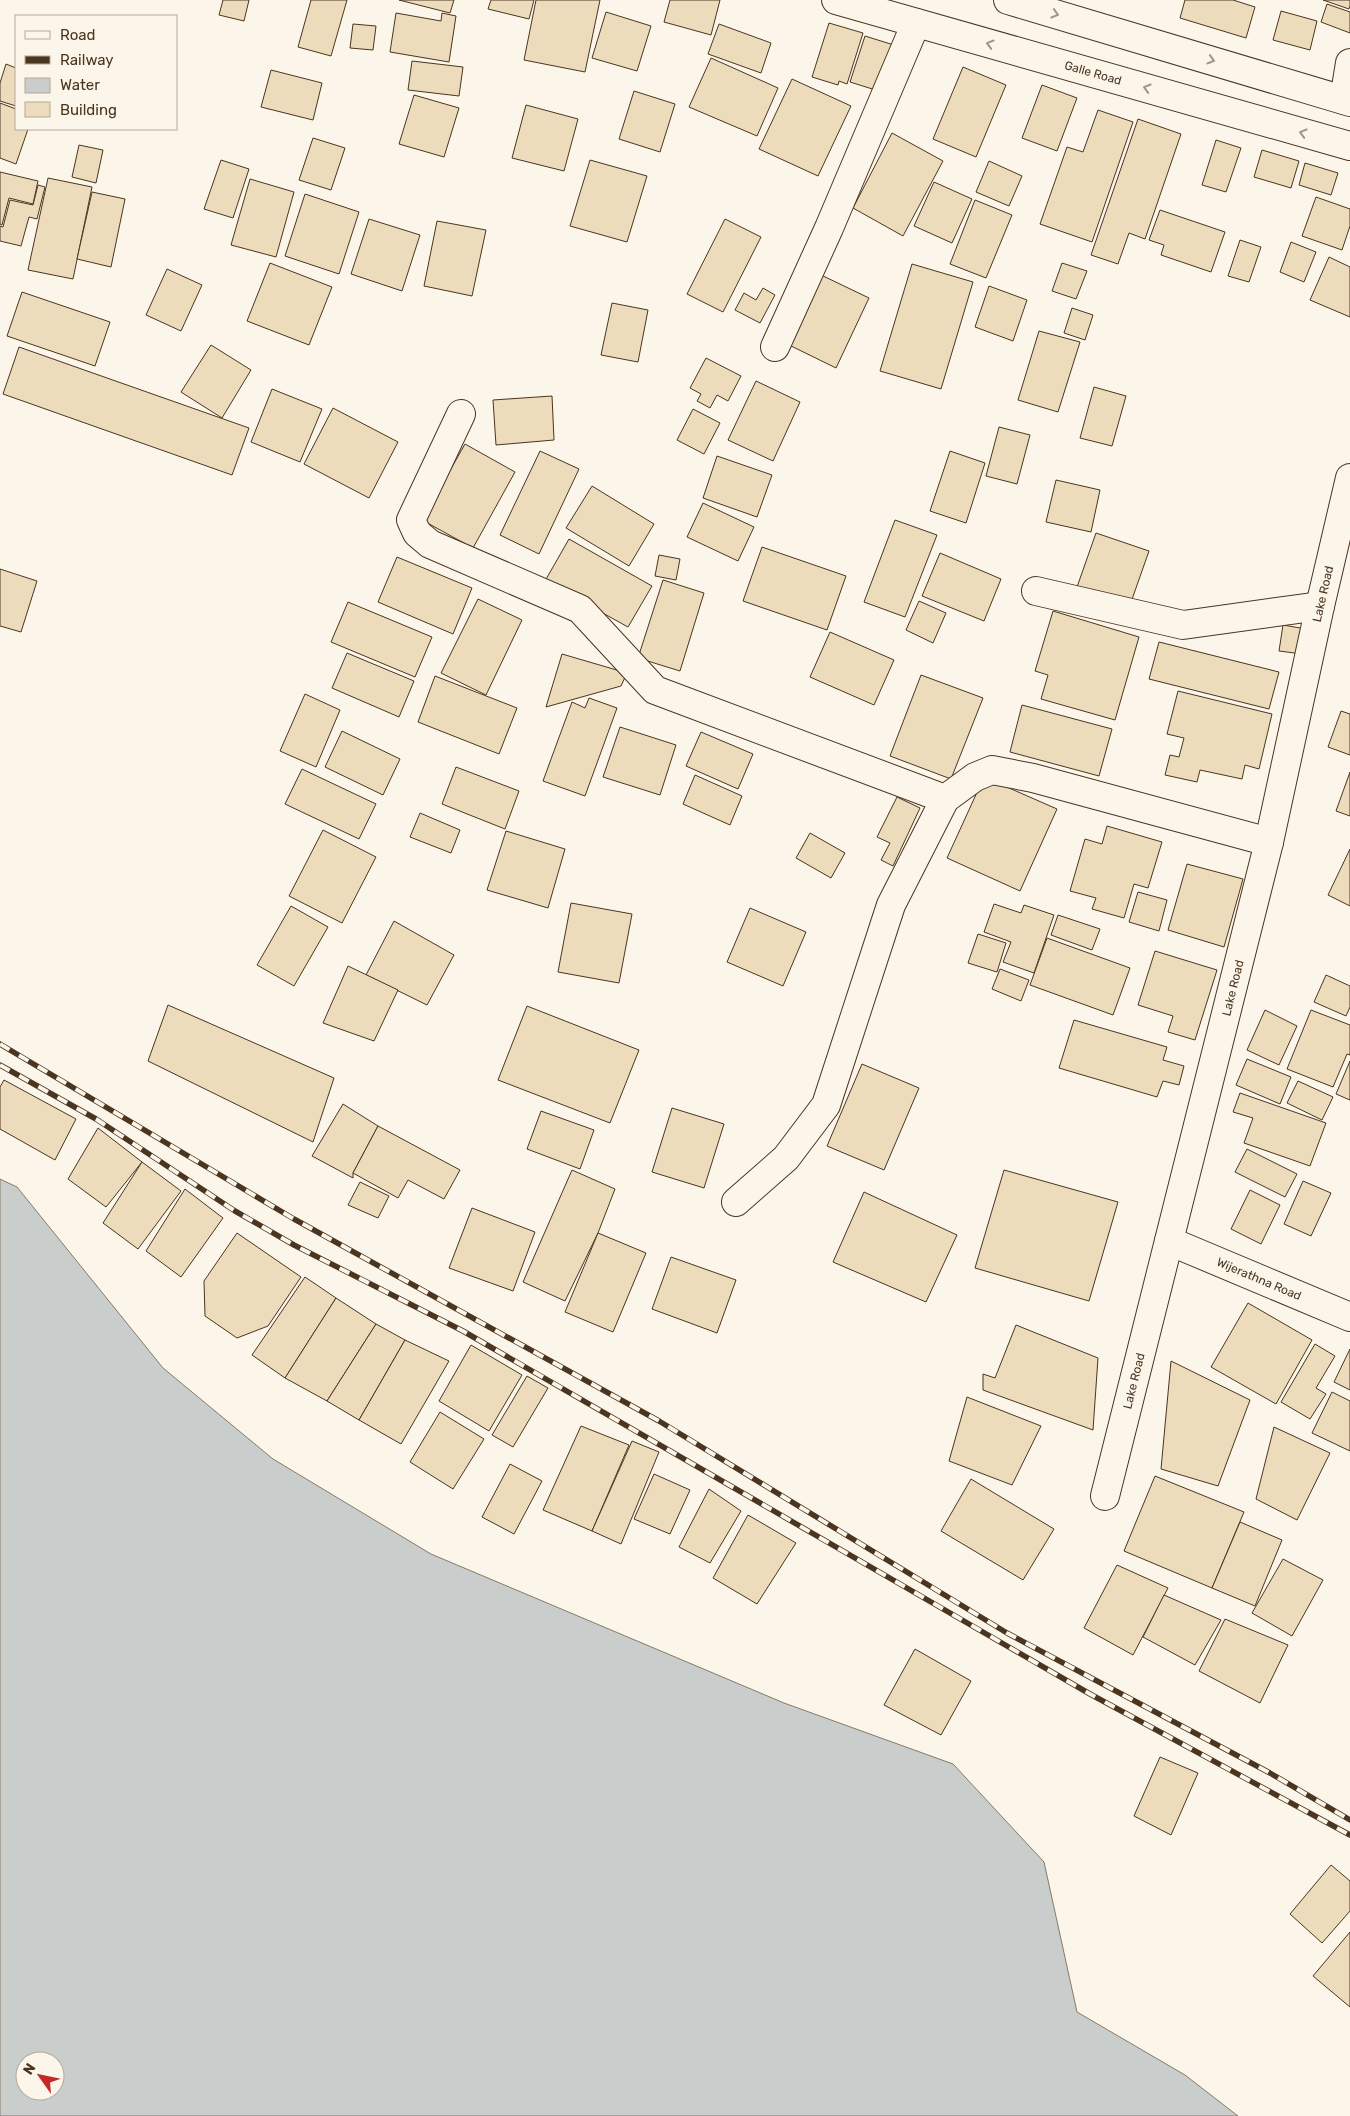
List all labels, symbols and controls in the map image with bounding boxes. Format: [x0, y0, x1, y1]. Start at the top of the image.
one-way arrow [1050, 8, 1059, 18]
legend [15, 15, 178, 130]
text: Road [60, 26, 96, 44]
one-way arrow [986, 39, 995, 50]
text: Railway [60, 51, 114, 69]
one-way arrow [1206, 55, 1214, 65]
street label: Galle Road [1063, 58, 1123, 88]
text: Water [60, 76, 100, 94]
one-way arrow [1143, 84, 1151, 94]
text: Building [60, 101, 117, 119]
one-way arrow [1300, 128, 1308, 138]
street label: Lake Road [1310, 564, 1336, 624]
street label: Lake Road [1219, 958, 1247, 1018]
street label: Wijerathna Road [1215, 1255, 1303, 1303]
street label: Lake Road [1120, 1351, 1148, 1411]
north arrow [15, 2051, 65, 2101]
text: N [20, 2060, 39, 2078]

